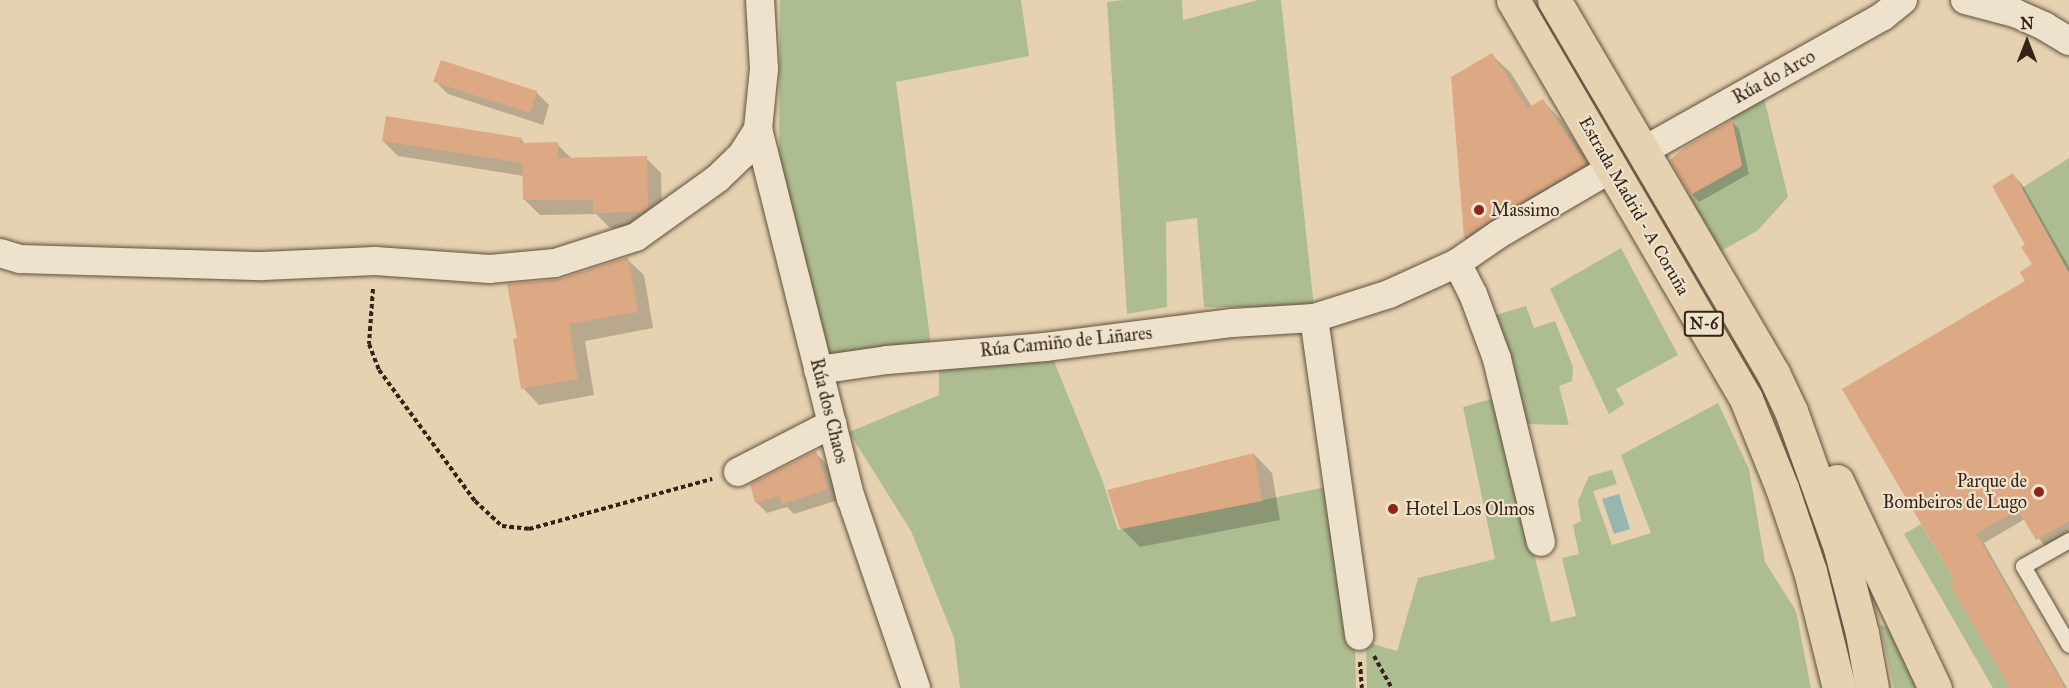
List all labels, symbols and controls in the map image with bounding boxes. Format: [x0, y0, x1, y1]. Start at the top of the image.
north arrow [1997, 12, 2057, 72]
text: N [2020, 14, 2034, 33]
street label: Rúa do Arco [1729, 45, 1819, 109]
street label: Estrada Madrid - A Coruña [1574, 113, 1694, 299]
place label: Massimo [1491, 199, 1560, 221]
marker: Massimo [1472, 203, 1486, 217]
road number: N-6 [1683, 311, 1725, 337]
street label: Rúa Camiño de Liñares [979, 322, 1153, 362]
street label: Rúa dos Chaos [805, 356, 853, 466]
place label: Parque de Bombeiros de Lugo [1883, 471, 2027, 514]
marker: Parque de Bombeiros de Lugo [2032, 485, 2046, 499]
place label: Hotel Los Olmos [1405, 498, 1535, 520]
marker: Hotel Los Olmos [1386, 502, 1400, 516]

